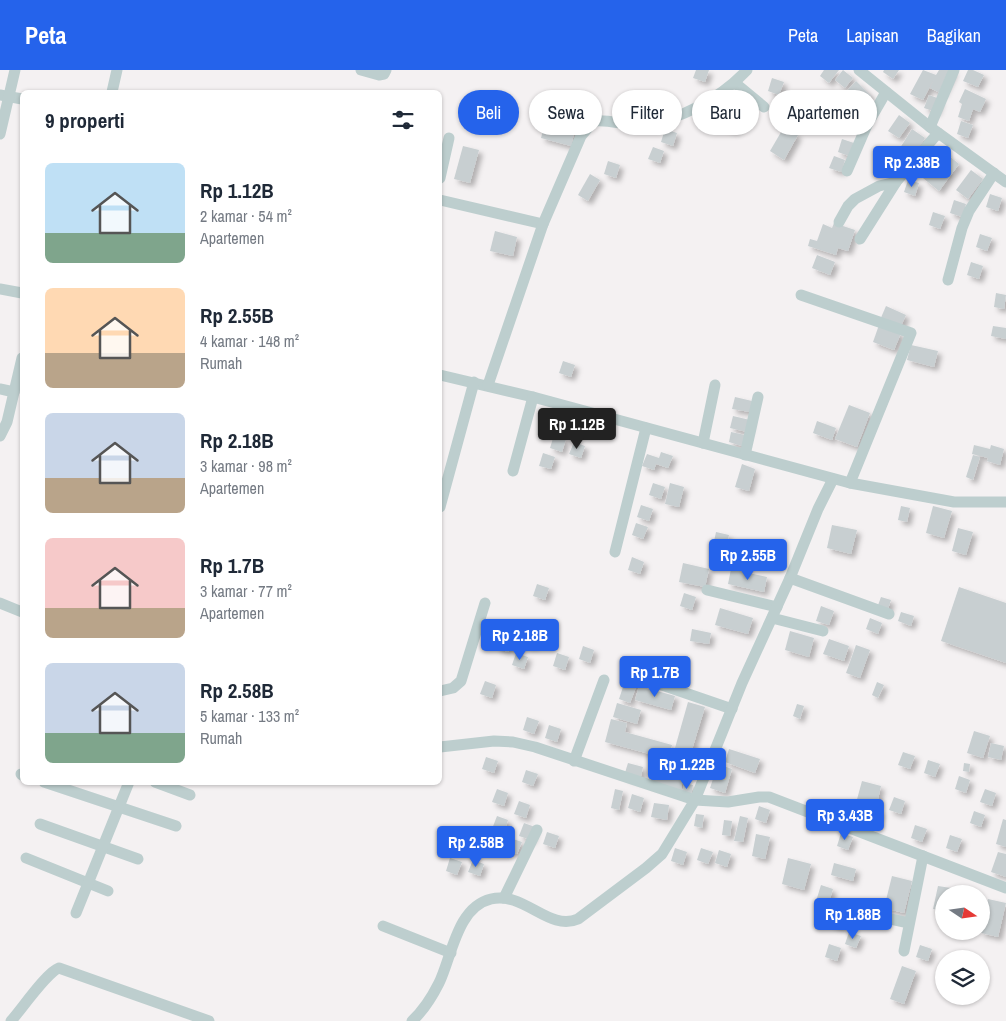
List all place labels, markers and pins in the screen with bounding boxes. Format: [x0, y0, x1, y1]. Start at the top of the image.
pin: Rp 2.38B [860, 146, 964, 188]
pin: Rp 1.12B [525, 408, 629, 450]
pin: Rp 2.55B [696, 538, 800, 581]
pin: Rp 2.18B [468, 618, 572, 661]
pin: Rp 1.7B [609, 656, 701, 698]
pin: Rp 1.22B [635, 748, 739, 790]
pin: Rp 3.43B [793, 798, 897, 841]
pin: Rp 2.58B [424, 826, 528, 868]
pin: Rp 1.88B [801, 898, 905, 940]

